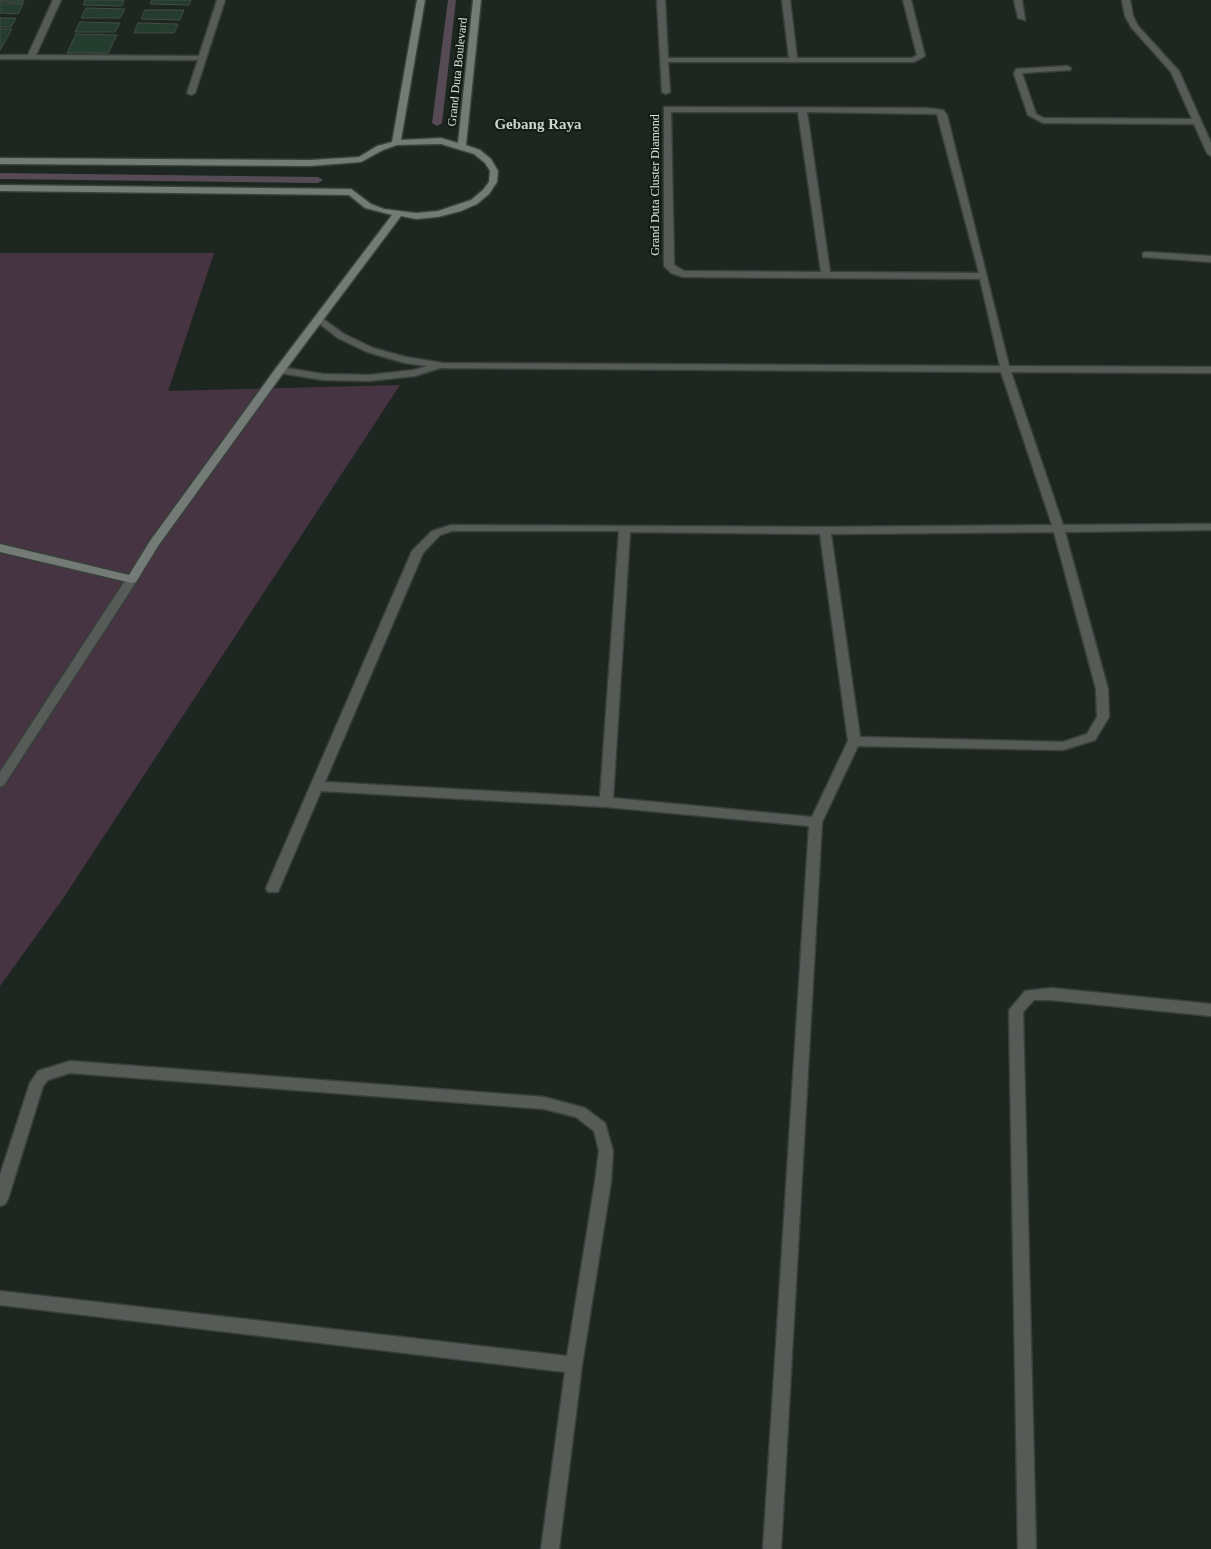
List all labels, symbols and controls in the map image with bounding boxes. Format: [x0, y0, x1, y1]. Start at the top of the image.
street label: Grand Duta Boulevard [445, 17, 471, 127]
street label: Grand Duta Cluster Diamond [649, 114, 663, 256]
district label: Gebang Raya [494, 116, 582, 134]

